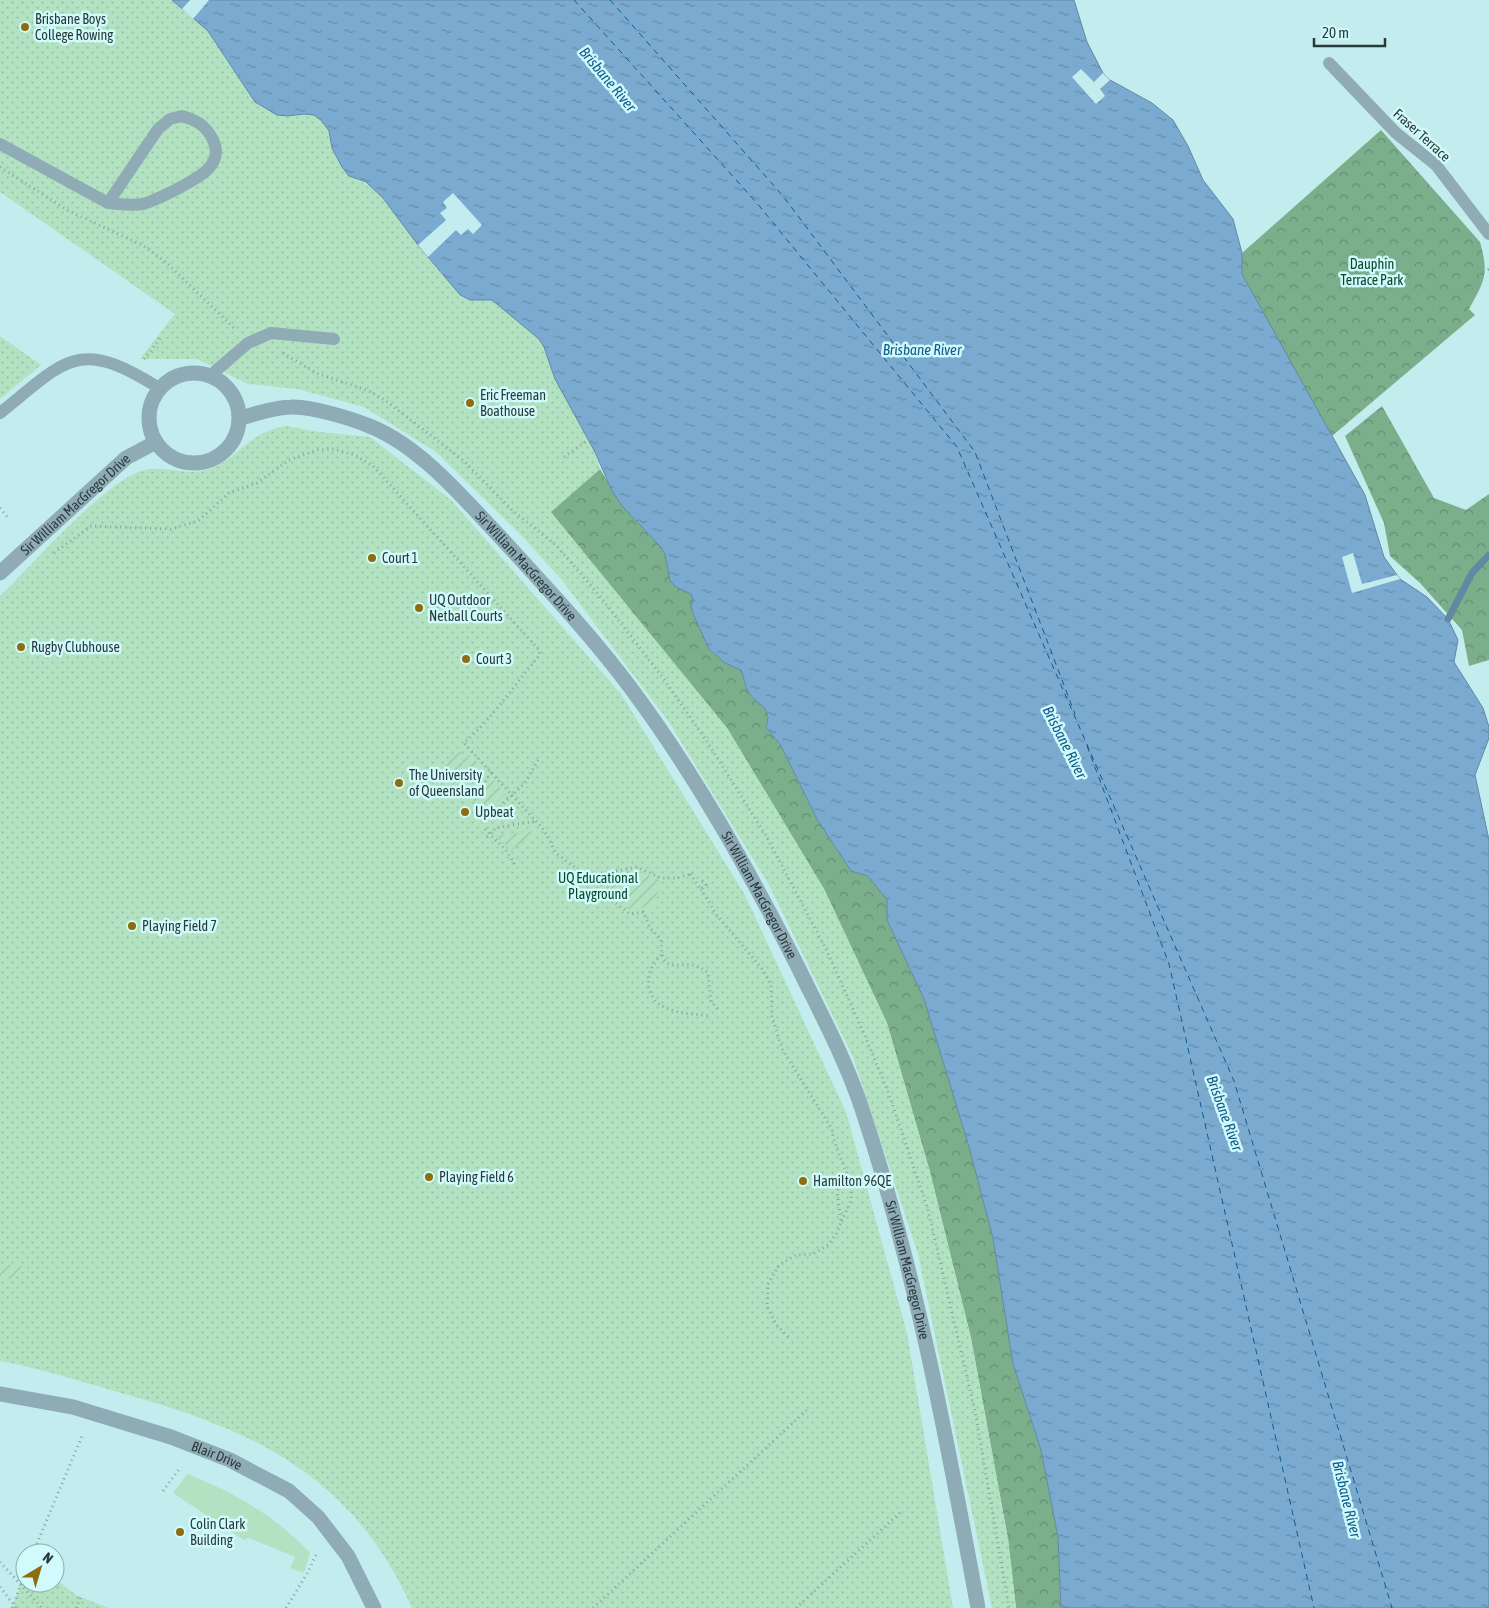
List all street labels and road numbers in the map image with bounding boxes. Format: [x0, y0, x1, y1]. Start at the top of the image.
street label: Fraser Terrace [1390, 105, 1454, 165]
street label: Sir William MacGregor Drive [17, 450, 133, 558]
street label: Sir William MacGregor Drive [472, 508, 580, 624]
street label: Sir William MacGregor Drive [718, 829, 800, 961]
street label: Sir William MacGregor Drive [882, 1199, 933, 1341]
street label: Blair Drive [189, 1438, 245, 1473]

